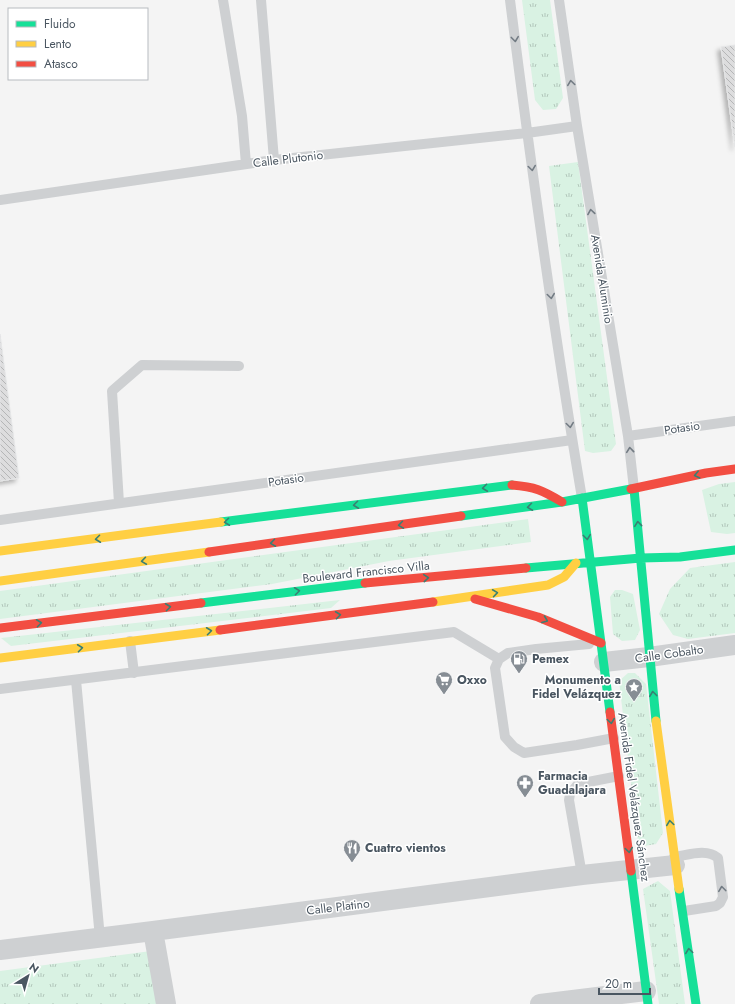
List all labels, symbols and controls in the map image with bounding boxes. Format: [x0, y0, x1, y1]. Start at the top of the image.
legend [8, 8, 148, 80]
text: Fluido [44, 15, 76, 33]
text: Lento [44, 35, 72, 53]
one-way arrow [510, 36, 519, 42]
text: Atasco [44, 55, 78, 73]
one-way arrow [567, 80, 576, 86]
street label: Calle Plutonio [252, 146, 324, 172]
one-way arrow [527, 164, 536, 171]
one-way arrow [587, 208, 596, 215]
street label: Avenida Aluminio [586, 233, 618, 325]
one-way arrow [546, 293, 555, 299]
street label: Potasio [663, 417, 701, 439]
one-way arrow [565, 422, 574, 428]
one-way arrow [625, 447, 634, 454]
street label: Potasio [267, 469, 305, 491]
one-way arrow [693, 470, 700, 478]
one-way arrow [482, 483, 488, 492]
one-way arrow [353, 500, 359, 509]
one-way arrow [527, 502, 533, 511]
one-way arrow [224, 517, 230, 526]
one-way arrow [398, 520, 404, 529]
one-way arrow [633, 521, 642, 527]
one-way arrow [95, 534, 101, 543]
one-way arrow [582, 534, 591, 540]
one-way arrow [269, 538, 276, 547]
one-way arrow [141, 556, 147, 565]
street label: Boulevard Francisco Villa [302, 556, 431, 588]
one-way arrow [423, 573, 429, 582]
one-way arrow [294, 587, 300, 596]
one-way arrow [492, 589, 498, 598]
one-way arrow [165, 603, 171, 612]
one-way arrow [335, 610, 341, 619]
one-way arrow [541, 615, 549, 623]
one-way arrow [36, 619, 42, 628]
one-way arrow [206, 627, 212, 636]
street label: Calle Cobalto [634, 640, 705, 668]
one-way arrow [77, 644, 83, 653]
fuel station icon: Pemex [509, 649, 529, 674]
place label: Pemex [532, 650, 570, 668]
supermarket icon: Oxxo [434, 670, 454, 695]
place label: Oxxo [457, 671, 487, 689]
place label: Monumento a Fidel Velázquez [532, 671, 622, 703]
place icon: Monumento a Fidel Velázquez [624, 677, 644, 702]
one-way arrow [649, 691, 658, 697]
street label: Avenida Fidel Velázquez Sánchez [613, 711, 655, 883]
one-way arrow [607, 718, 616, 724]
place label: Farmacia Guadalajara [538, 767, 606, 799]
pharmacy icon: Farmacia Guadalajara [515, 773, 535, 798]
one-way arrow [666, 820, 675, 826]
restaurant icon: Cuatro vientos [342, 838, 362, 863]
place label: Cuatro vientos [365, 839, 446, 857]
one-way arrow [624, 847, 633, 853]
one-way arrow [718, 886, 727, 892]
street label: Calle Platino [306, 894, 371, 920]
one-way arrow [685, 948, 694, 955]
north arrow [8, 956, 48, 996]
text: N [26, 959, 42, 977]
scale bar [599, 970, 650, 996]
text: 20 m [605, 975, 632, 993]

